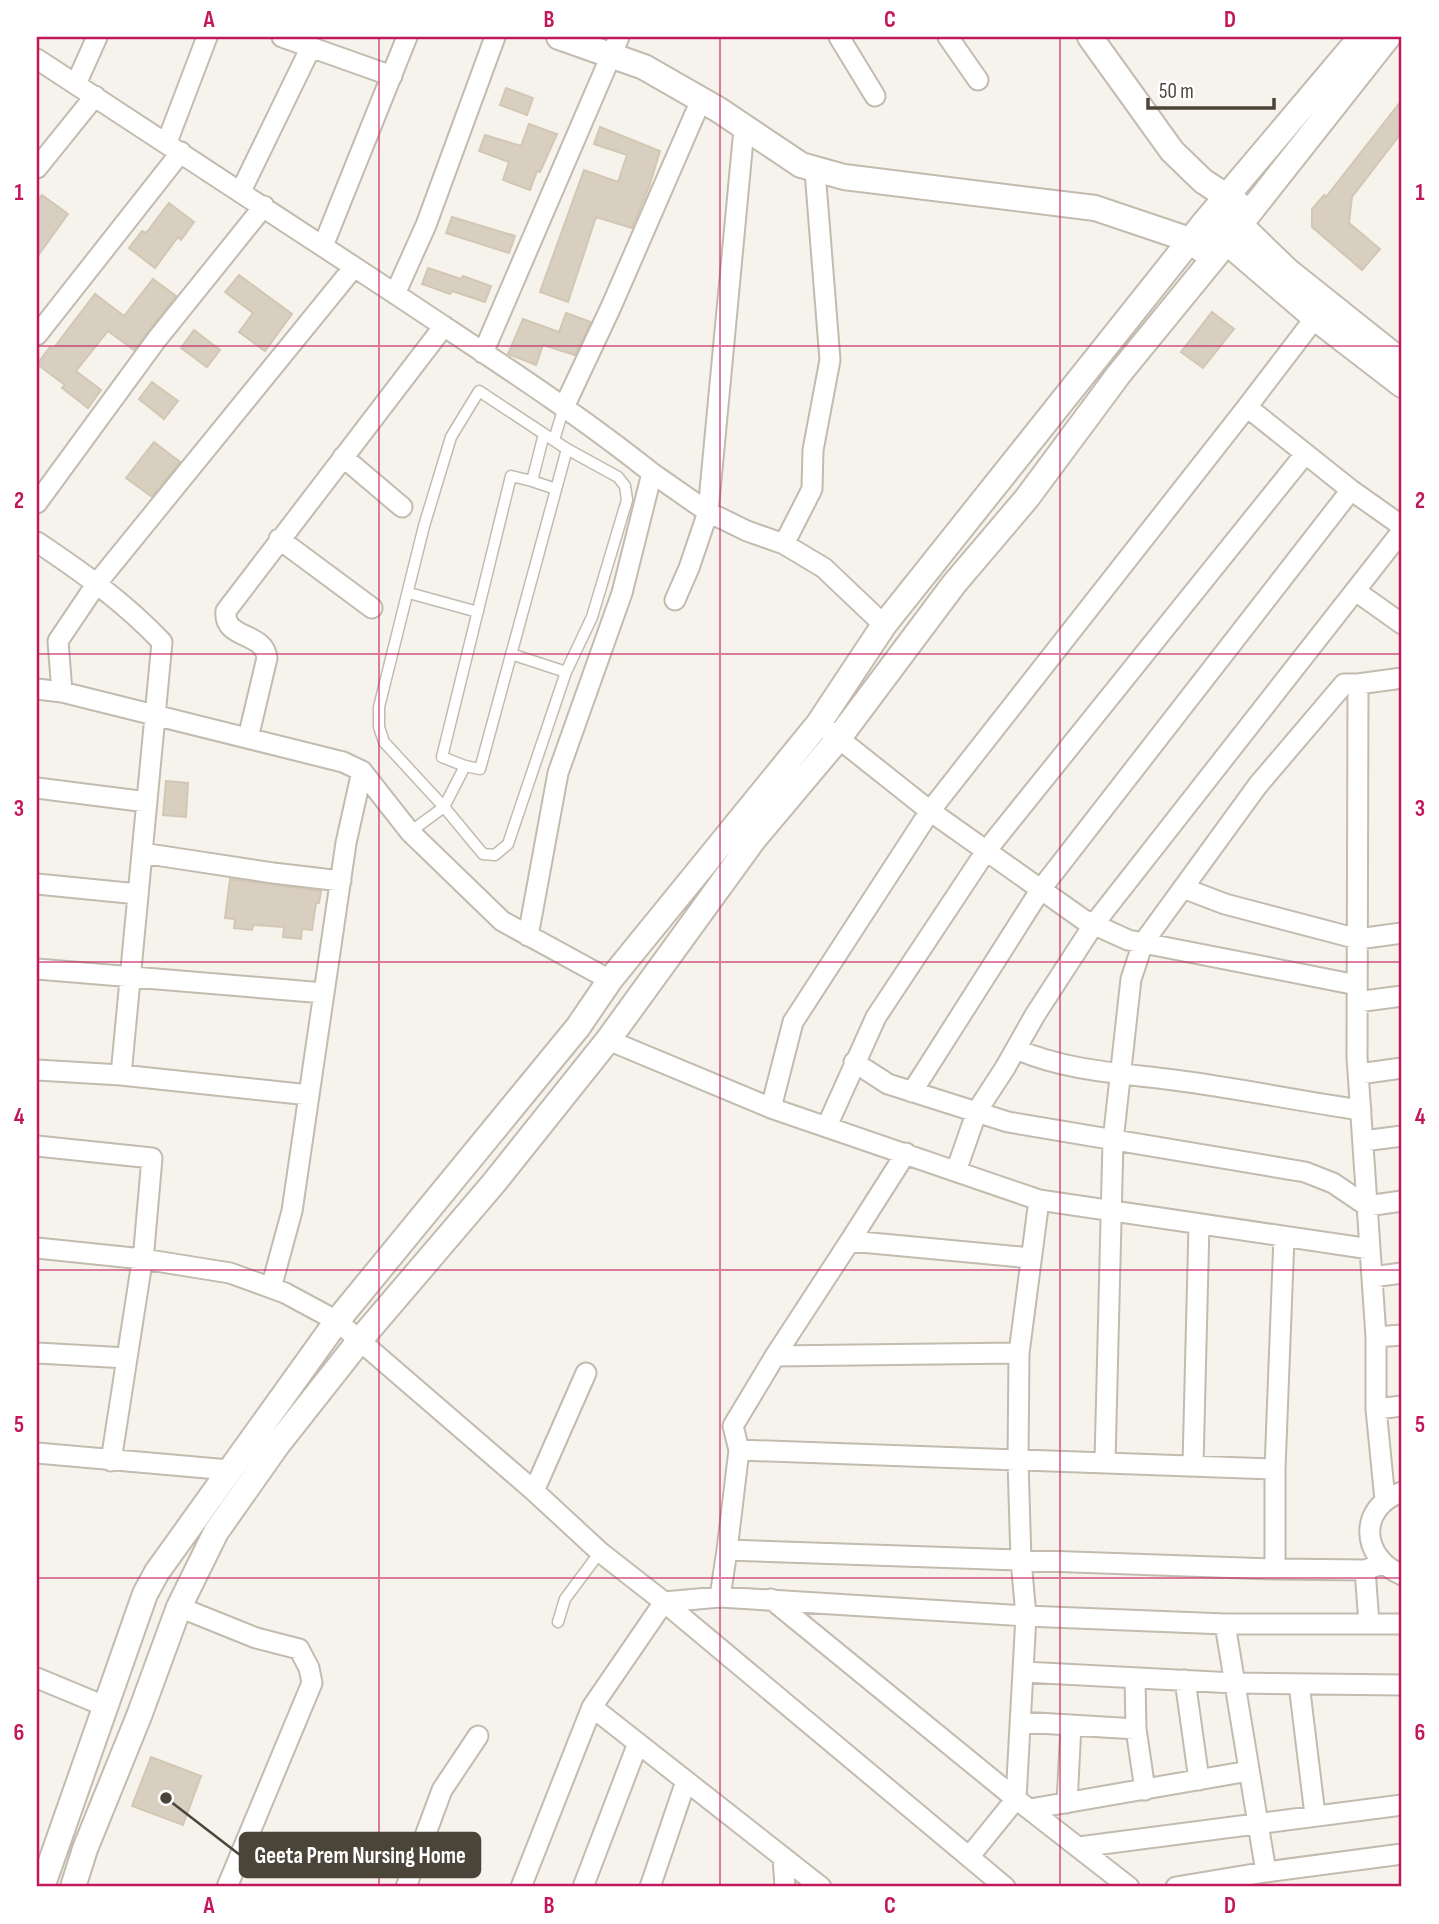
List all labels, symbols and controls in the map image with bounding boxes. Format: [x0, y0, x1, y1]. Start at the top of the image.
text: A [203, 6, 216, 34]
text: B [544, 6, 555, 34]
text: C [884, 6, 896, 34]
text: D [1224, 6, 1236, 34]
scale bar [1148, 66, 1274, 110]
text: 50 m [1159, 79, 1194, 104]
text: 1 [14, 179, 24, 207]
text: 1 [1415, 179, 1425, 207]
text: 2 [14, 487, 24, 515]
text: 2 [1415, 487, 1425, 515]
text: 3 [14, 795, 24, 823]
text: 3 [1415, 795, 1425, 823]
text: 4 [14, 1103, 25, 1131]
text: 4 [1415, 1103, 1426, 1131]
text: 5 [14, 1411, 24, 1439]
text: 5 [1415, 1411, 1425, 1439]
text: 6 [14, 1719, 24, 1747]
text: 6 [1415, 1719, 1425, 1747]
callout: Geeta Prem Nursing Home [240, 1833, 480, 1877]
text: Geeta Prem Nursing Home [254, 1842, 466, 1870]
text: A [203, 1892, 216, 1920]
text: B [544, 1892, 555, 1920]
text: C [884, 1892, 896, 1920]
text: D [1224, 1892, 1236, 1920]

